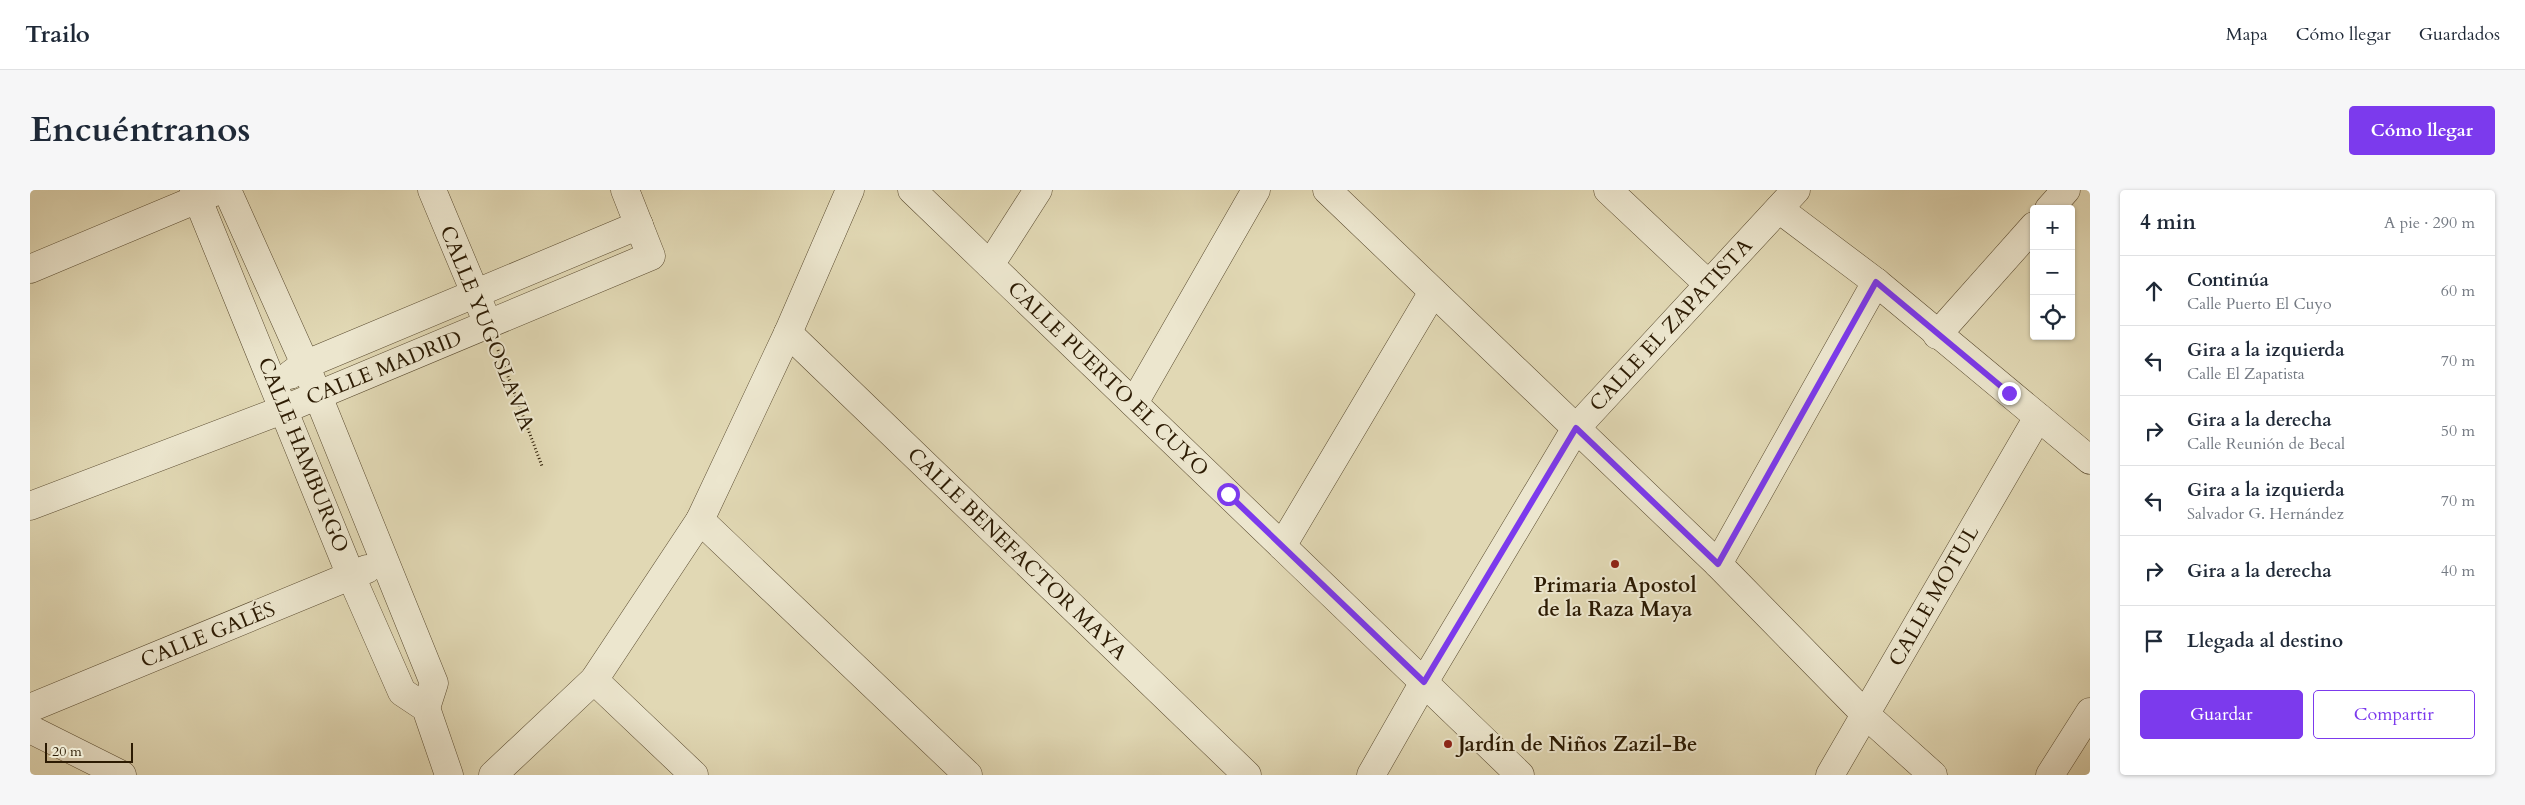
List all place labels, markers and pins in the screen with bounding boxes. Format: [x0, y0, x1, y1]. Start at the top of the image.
marker: Primaria Apostol de la Raza Maya [1609, 558, 1621, 570]
place label: Primaria Apostol de la Raza Maya [1533, 571, 1697, 624]
place label: Jardín de Niños Zazil-Be [1455, 730, 1698, 759]
marker: Jardín de Niños Zazil-Be [1442, 738, 1454, 750]

